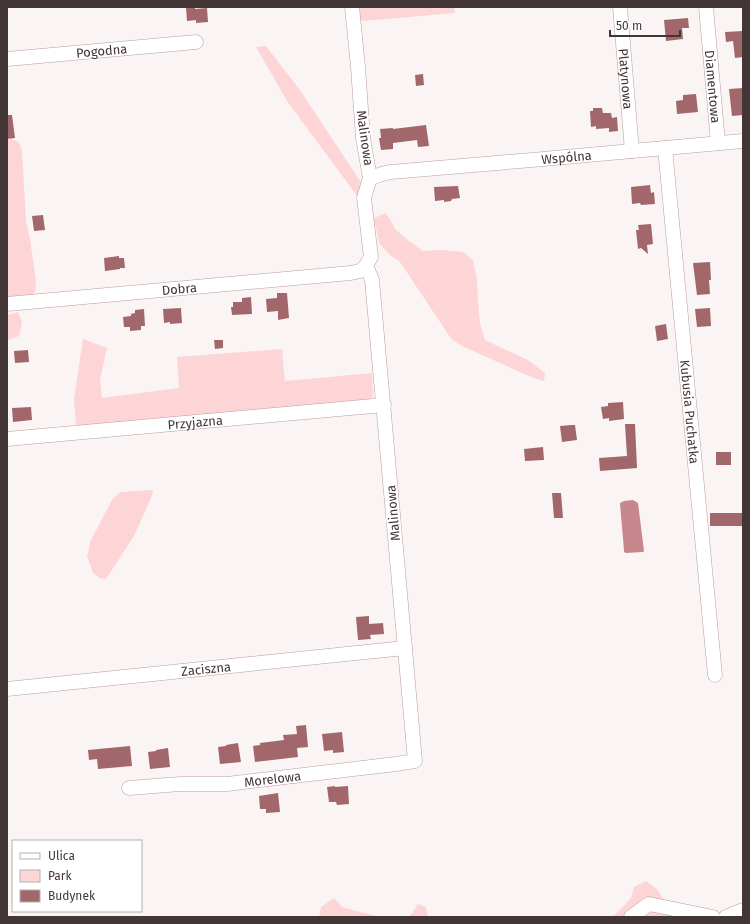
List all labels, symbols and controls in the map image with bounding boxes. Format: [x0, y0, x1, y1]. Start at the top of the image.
scale bar [610, 12, 680, 38]
text: 50 m [616, 19, 642, 33]
street label: Pogodna [75, 41, 128, 60]
street label: Platynowa [616, 48, 636, 110]
street label: Diamentowa [702, 50, 724, 124]
street label: Malinowa [354, 109, 376, 167]
street label: Wspólna [541, 147, 592, 167]
street label: Dobra [161, 279, 198, 298]
street label: Kubusia Puchatka [678, 359, 702, 465]
street label: Przyjazna [167, 412, 223, 432]
street label: Malinowa [383, 484, 403, 542]
street label: Zaciszna [180, 658, 232, 679]
street label: Morelowa [243, 768, 302, 789]
legend [12, 840, 142, 912]
text: Ulica [48, 849, 75, 863]
text: Park [48, 869, 72, 883]
text: Budynek [48, 889, 96, 903]

